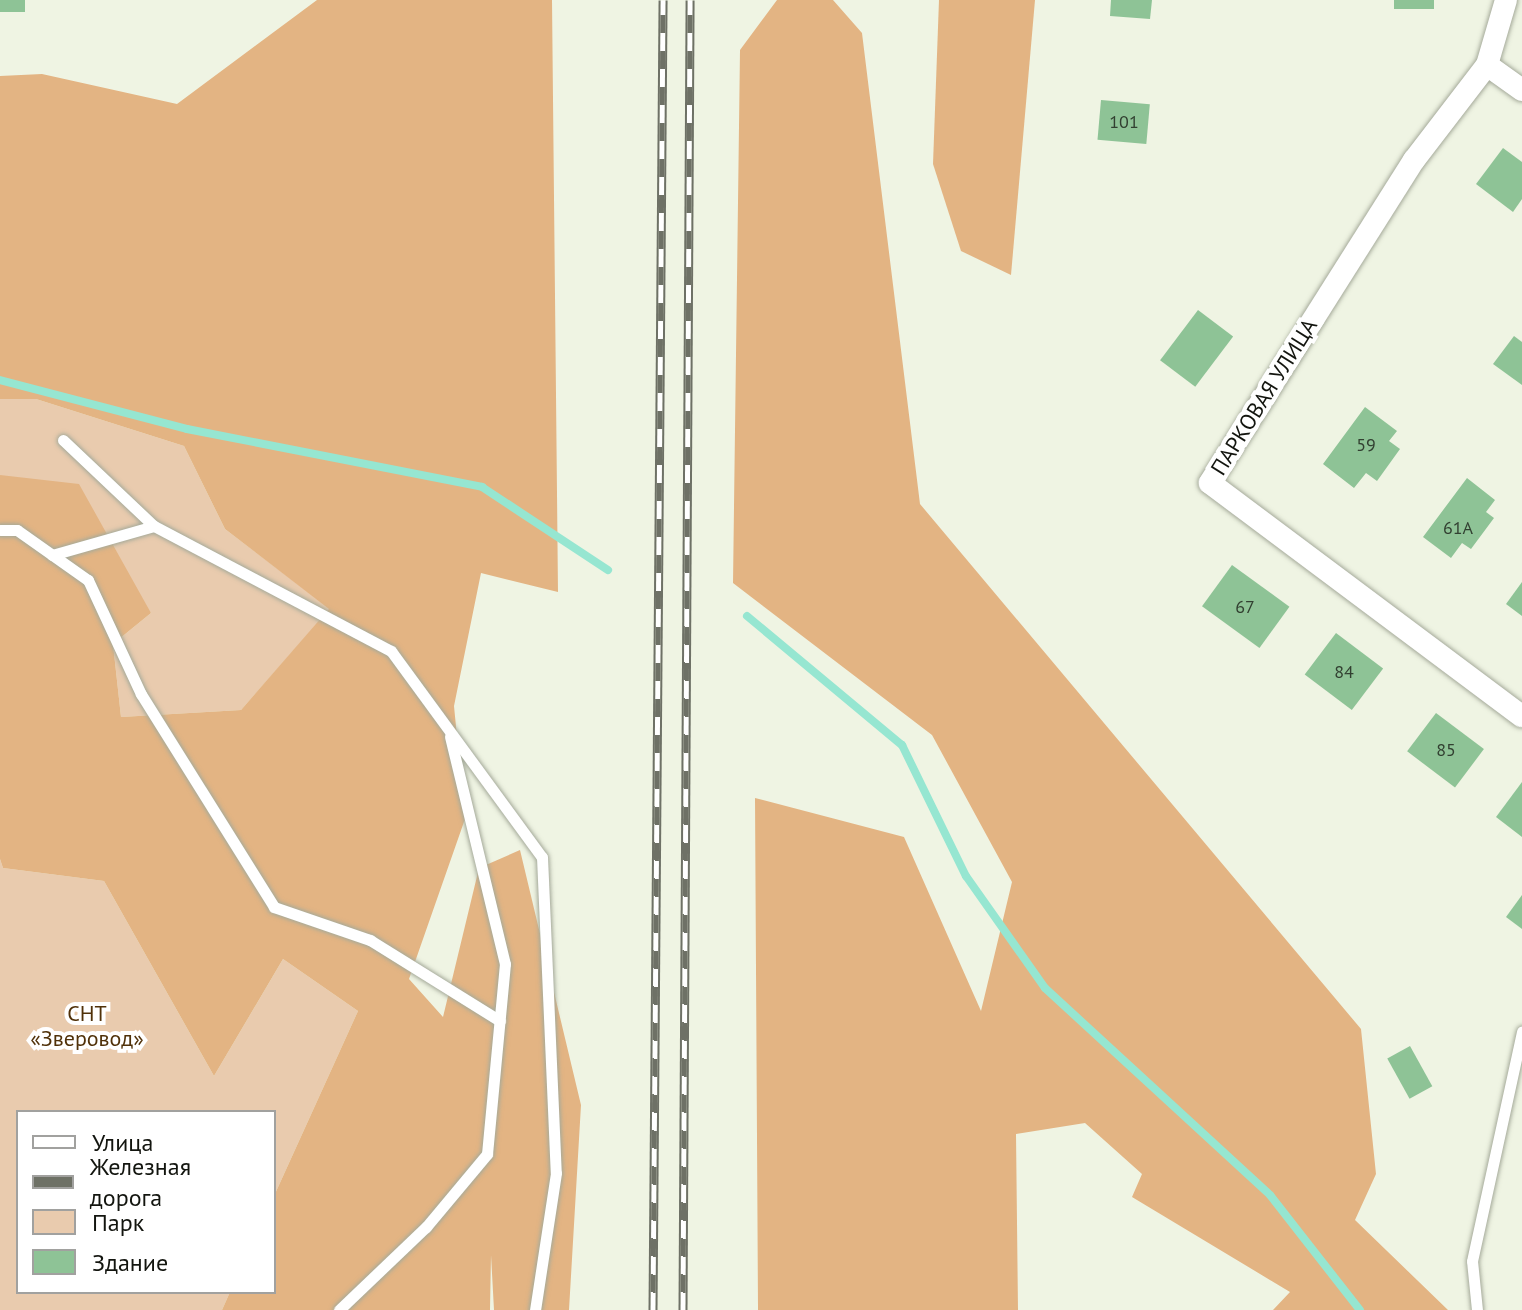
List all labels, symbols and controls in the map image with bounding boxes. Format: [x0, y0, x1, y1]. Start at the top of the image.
house number: 101 [1109, 111, 1139, 133]
street label: ПАРКОВАЯ УЛИЦА [1205, 314, 1323, 480]
house number: 59 [1356, 434, 1376, 456]
house number: 61А [1443, 517, 1473, 539]
house number: 67 [1235, 596, 1255, 618]
house number: 84 [1334, 661, 1354, 683]
house number: 85 [1436, 739, 1456, 761]
park label: СНТ «Зверовод» [30, 1000, 144, 1052]
legend [16, 1110, 276, 1294]
text: Улица [92, 1127, 153, 1158]
text: Железная дорога [90, 1151, 191, 1213]
text: Парк [92, 1207, 144, 1238]
text: Здание [92, 1247, 168, 1278]

